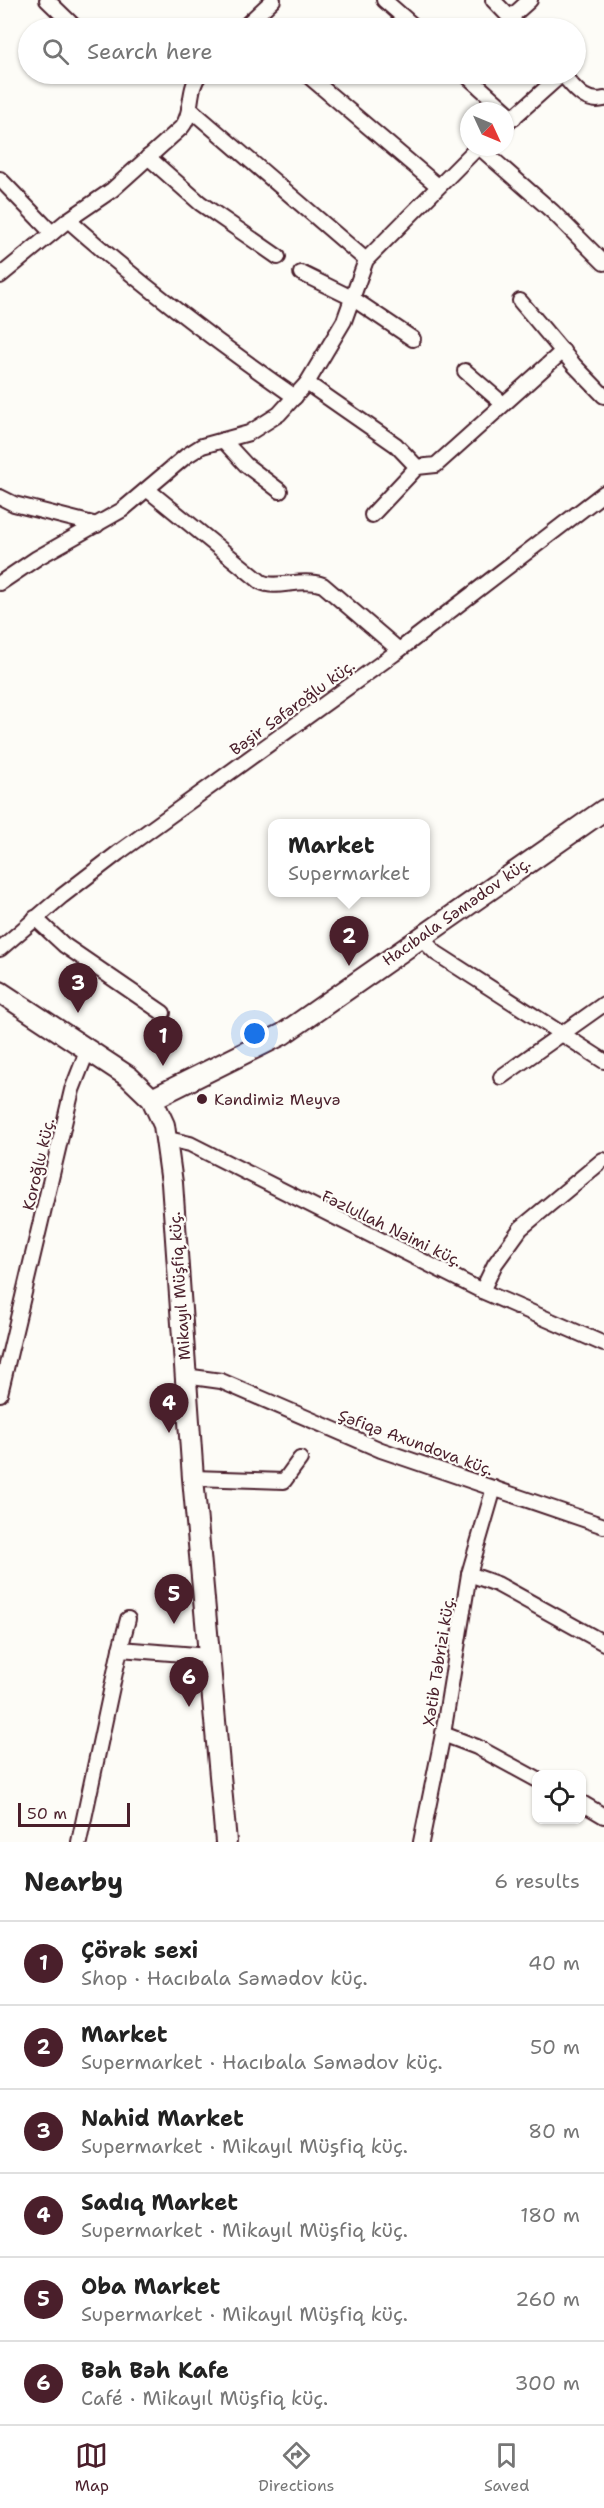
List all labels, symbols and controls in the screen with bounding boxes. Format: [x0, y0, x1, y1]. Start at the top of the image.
search box [18, 18, 586, 84]
icon: search [39, 35, 72, 68]
text: Search here [87, 37, 213, 66]
north arrow [460, 102, 514, 156]
street label: Bəşir Səfəroğlu küç. [225, 655, 359, 760]
popup [268, 819, 430, 897]
text: Market [288, 831, 374, 860]
street label: Hacıbala Səmədov küç. [378, 852, 535, 971]
text: Supermarket [288, 860, 410, 886]
pin: 2 [330, 916, 368, 966]
pin: 3 [58, 964, 98, 1013]
pin: 1 [144, 1016, 182, 1066]
your location [240, 1019, 269, 1048]
place label: Kəndimiz Meyvə [214, 1089, 341, 1110]
marker: Kəndimiz Meyvə [195, 1092, 209, 1106]
street label: Koroğlu küç. [18, 1116, 59, 1212]
street label: Fəzlullah Nəimi küç. [318, 1185, 465, 1272]
street label: Mikayıl Müşfiq küç. [164, 1211, 195, 1361]
pin: 4 [150, 1384, 188, 1433]
street label: Şəfiqə Axundova küç. [335, 1405, 496, 1480]
pin: 5 [154, 1574, 194, 1624]
street label: Xətib Təbrizi küç. [418, 1595, 459, 1727]
pin: 6 [170, 1658, 208, 1707]
map controls [532, 1770, 586, 1824]
button: locate [532, 1770, 586, 1824]
scale bar [18, 1800, 130, 1828]
text: 50 m [27, 1803, 67, 1824]
text: Nearby [24, 1864, 123, 1899]
text: 6 results [494, 1868, 580, 1894]
text: Çörək sexi [81, 1936, 198, 1965]
text: 1 [39, 1950, 48, 1976]
text: 40 m [528, 1950, 580, 1976]
text: Shop · Hacıbala Səmədov küç. [81, 1965, 368, 1991]
text: Market [81, 2020, 167, 2049]
text: 2 [37, 2034, 51, 2060]
text: 50 m [530, 2034, 580, 2060]
text: Supermarket · Hacıbala Səmədov küç. [81, 2049, 443, 2075]
text: Nahid Market [81, 2104, 244, 2133]
text: 3 [37, 2118, 51, 2144]
text: 80 m [528, 2118, 580, 2144]
text: Supermarket · Mikayıl Müşfiq küç. [81, 2133, 408, 2159]
text: Sadıq Market [81, 2188, 238, 2217]
text: 4 [37, 2202, 51, 2228]
text: 180 m [520, 2202, 580, 2228]
text: Supermarket · Mikayıl Müşfiq küç. [81, 2217, 408, 2243]
text: Oba Market [81, 2272, 220, 2301]
text: 5 [37, 2286, 50, 2312]
text: 260 m [515, 2286, 580, 2312]
text: Supermarket · Mikayıl Müşfiq küç. [81, 2301, 408, 2327]
text: Bəh Bəh Kafe [81, 2356, 229, 2385]
text: 6 [37, 2370, 51, 2396]
text: 300 m [514, 2370, 580, 2396]
text: Café · Mikayıl Müşfiq küç. [81, 2385, 328, 2411]
tab: Map [75, 2439, 109, 2496]
tab: Directions [258, 2439, 335, 2496]
tab: Saved [484, 2439, 529, 2496]

